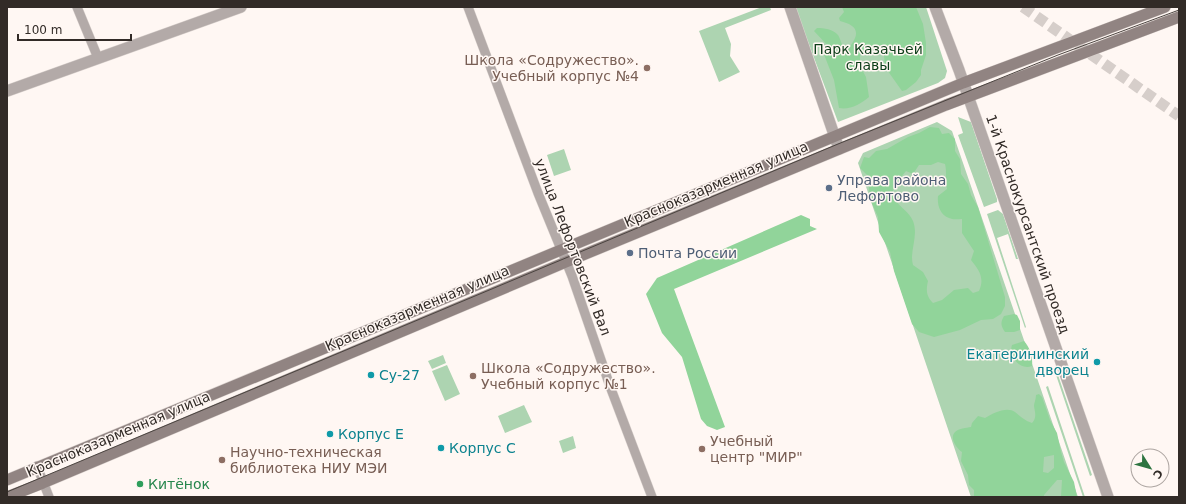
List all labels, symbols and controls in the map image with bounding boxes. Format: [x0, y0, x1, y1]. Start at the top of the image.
scale bar [18, 16, 131, 42]
text: 100 m [24, 23, 62, 37]
park label: Парк Казачьей славы [813, 41, 923, 73]
place label: Школа «Содружество». Учебный корпус №4 [464, 52, 639, 84]
marker: Школа «Содружество». Учебный корпус №4 [642, 63, 652, 73]
street label: 1-й Краснокурсантский проезд [983, 112, 1073, 336]
street label: Красноказарменная улица [622, 138, 810, 230]
street label: улица Лефортовский Вал [532, 156, 614, 338]
place label: Управа района Лефортово [837, 172, 946, 204]
marker: Управа района Лефортово [824, 183, 834, 193]
place label: Почта России [638, 245, 737, 261]
marker: Почта России [625, 248, 635, 258]
street label: Красноказарменная улица [323, 262, 511, 354]
place label: Екатерининский дворец [967, 346, 1089, 378]
marker: Екатерининский дворец [1092, 357, 1102, 367]
place label: Школа «Содружество». Учебный корпус №1 [481, 360, 656, 392]
place label: Су-27 [379, 367, 420, 383]
marker: Су-27 [366, 370, 376, 380]
marker: Школа «Содружество». Учебный корпус №1 [468, 371, 478, 381]
street label: Красноказарменная улица [24, 388, 212, 480]
place label: Корпус Е [338, 426, 404, 442]
marker: Корпус Е [325, 429, 335, 439]
place label: Учебный центр "МИР" [710, 433, 803, 465]
place label: Корпус С [449, 440, 516, 456]
marker: Корпус С [436, 443, 446, 453]
place label: Научно-техническая библиотека НИУ МЭИ [230, 444, 388, 476]
marker: Учебный центр "МИР" [697, 444, 707, 454]
north arrow [1130, 448, 1170, 488]
marker: Научно-техническая библиотека НИУ МЭИ [217, 455, 227, 465]
text: С [1150, 467, 1165, 481]
place label: Китёнок [148, 476, 210, 492]
marker: Китёнок [135, 479, 145, 489]

